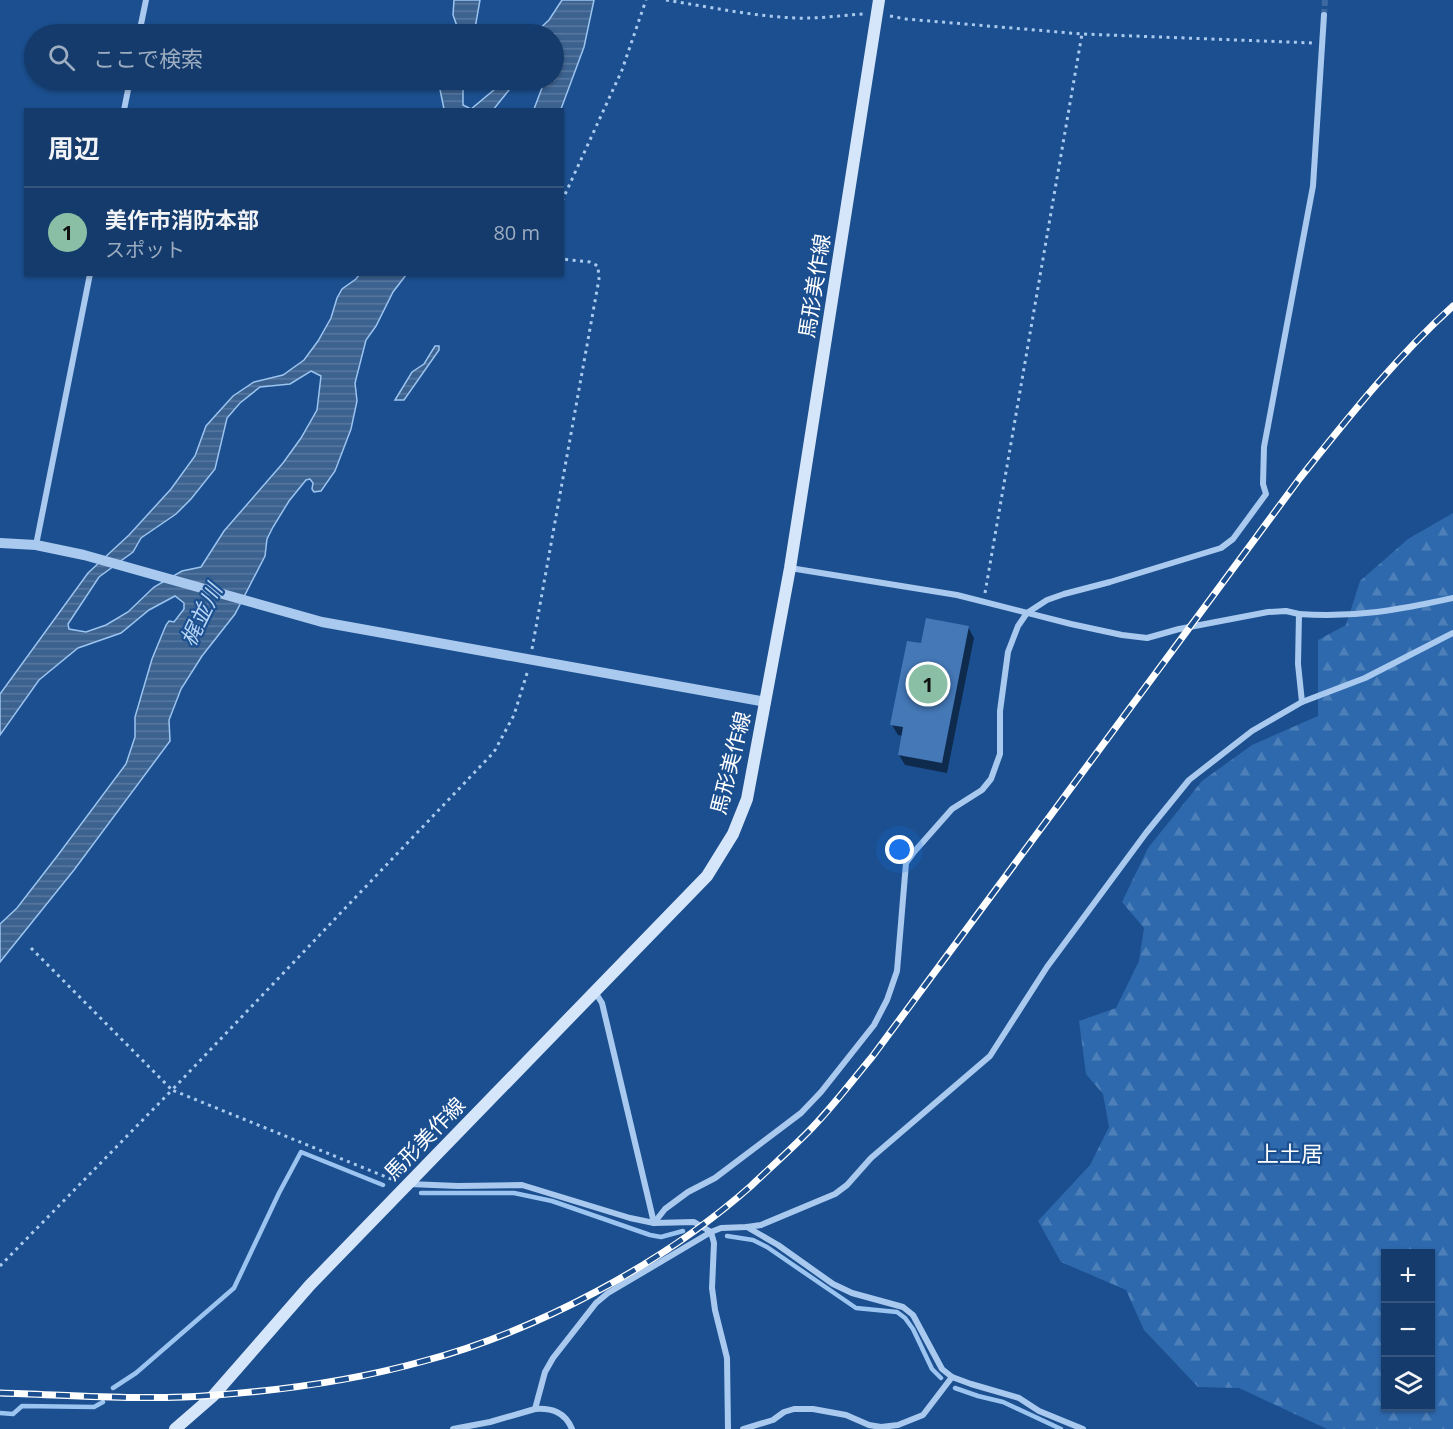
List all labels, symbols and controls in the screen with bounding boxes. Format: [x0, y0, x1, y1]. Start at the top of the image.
search box [24, 24, 564, 90]
icon: search [45, 41, 78, 74]
text: ここで検索 [93, 43, 203, 73]
text: 周辺 [48, 130, 100, 166]
text: 美作市消防本部 [105, 204, 259, 234]
text: 1 [62, 219, 73, 246]
text: 80 m [493, 219, 540, 246]
street label: 馬形美作線 [792, 232, 836, 340]
text: スポット [105, 236, 185, 263]
water label: 梶並川 [172, 577, 229, 651]
pin: 1 [908, 662, 948, 706]
street label: 馬形美作線 [704, 708, 756, 817]
your location [885, 835, 914, 864]
street label: 馬形美作線 [378, 1091, 471, 1186]
district label: 上土居 [1257, 1138, 1323, 1168]
map controls [1381, 1249, 1435, 1411]
button: + [1381, 1249, 1435, 1303]
button: − [1381, 1303, 1435, 1357]
button: layers [1381, 1357, 1435, 1411]

